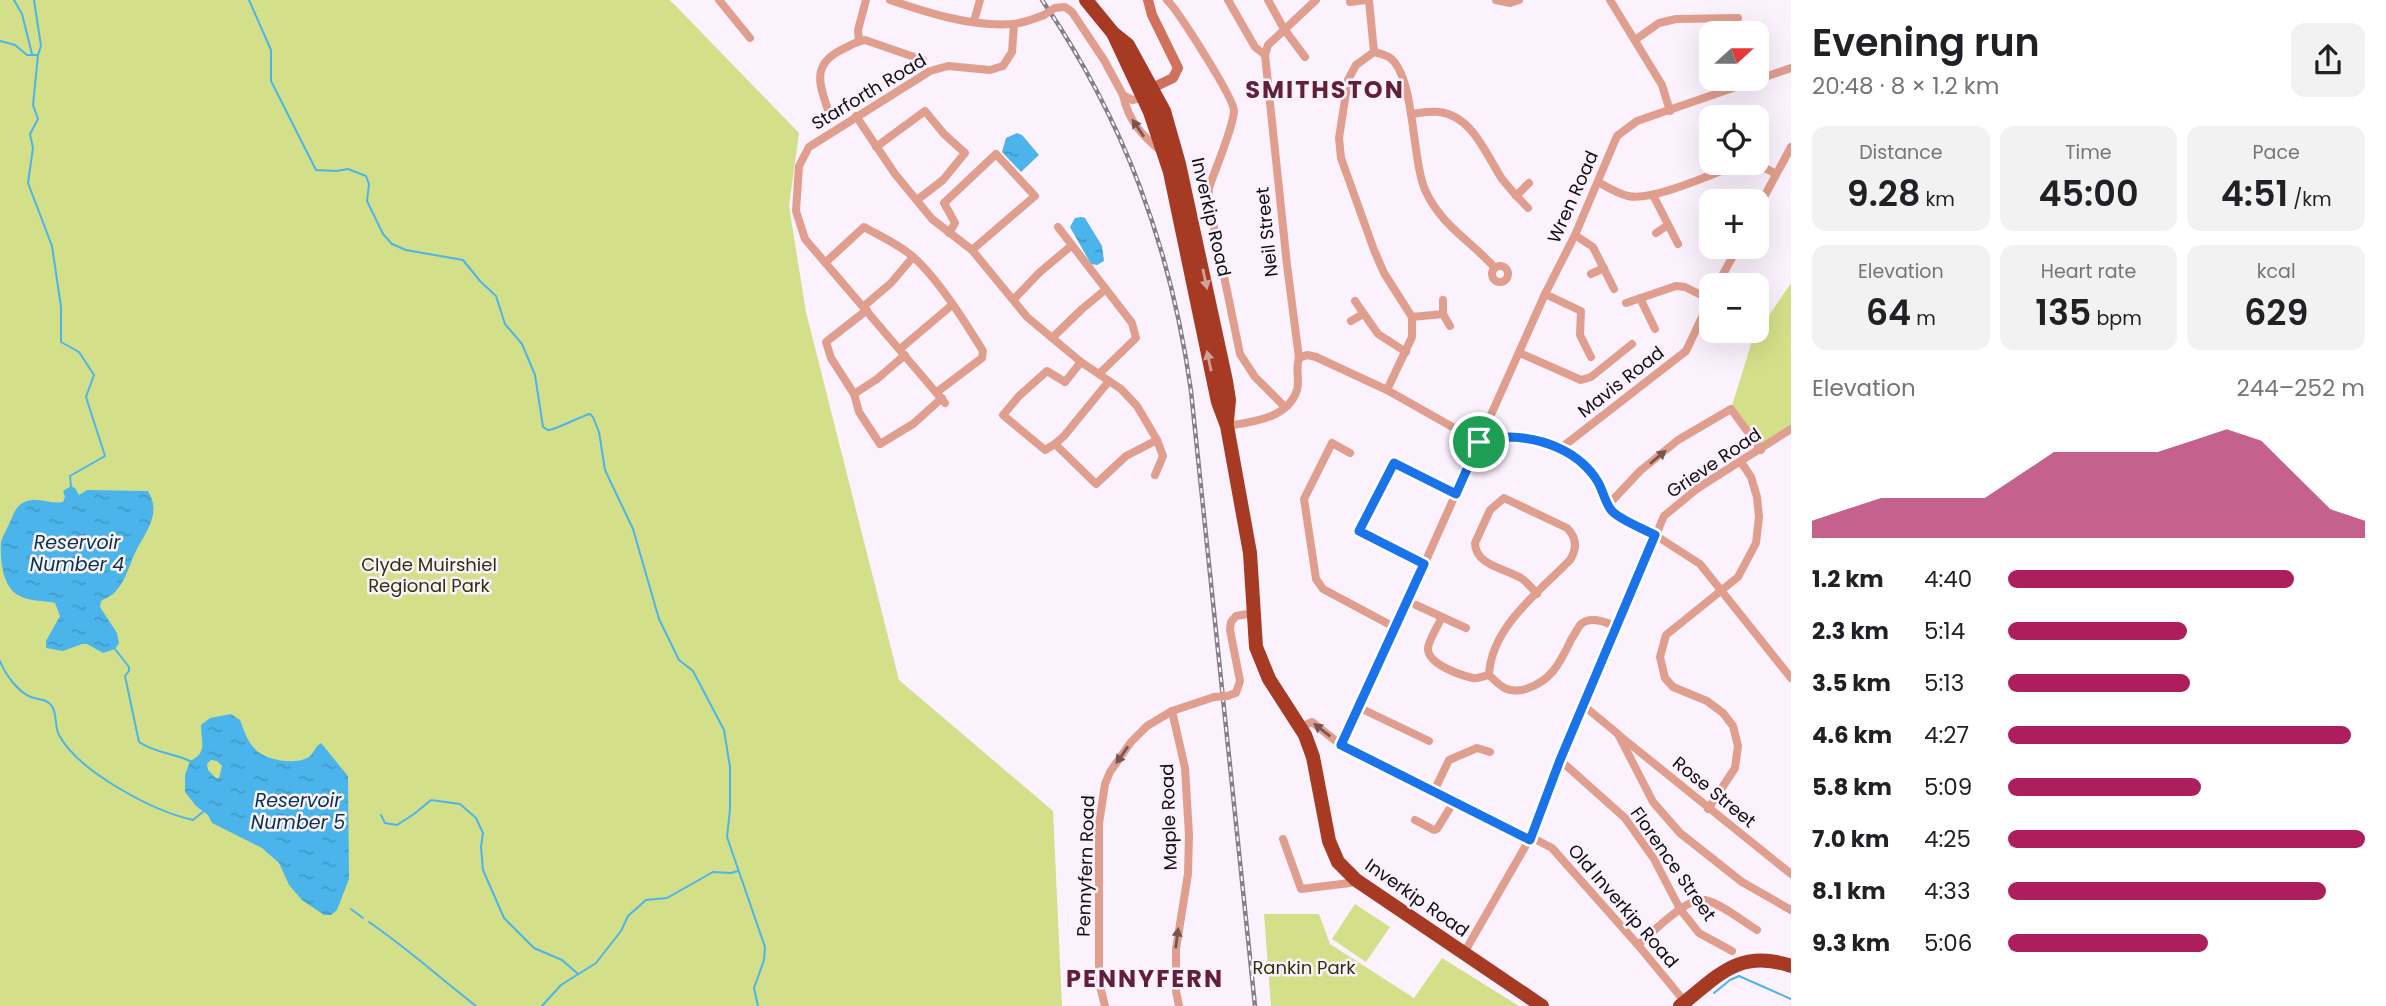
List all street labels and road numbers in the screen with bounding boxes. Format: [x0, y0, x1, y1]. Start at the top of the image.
street label: Starforth Road [807, 47, 931, 136]
street label: Wren Road [1541, 147, 1604, 247]
street label: Inverkip Road [1186, 155, 1237, 279]
street label: Neil Street [1249, 186, 1284, 278]
street label: Mavis Road [1572, 340, 1669, 423]
street label: Grieve Road [1661, 422, 1766, 503]
street label: Rose Street [1667, 750, 1761, 833]
street label: Maple Road [1154, 763, 1183, 871]
street label: Pennyfern Road [1071, 795, 1100, 937]
street label: Florence Street [1625, 802, 1722, 926]
street label: Old Inverkip Road [1562, 838, 1684, 973]
street label: Inverkip Road [1360, 853, 1474, 943]

